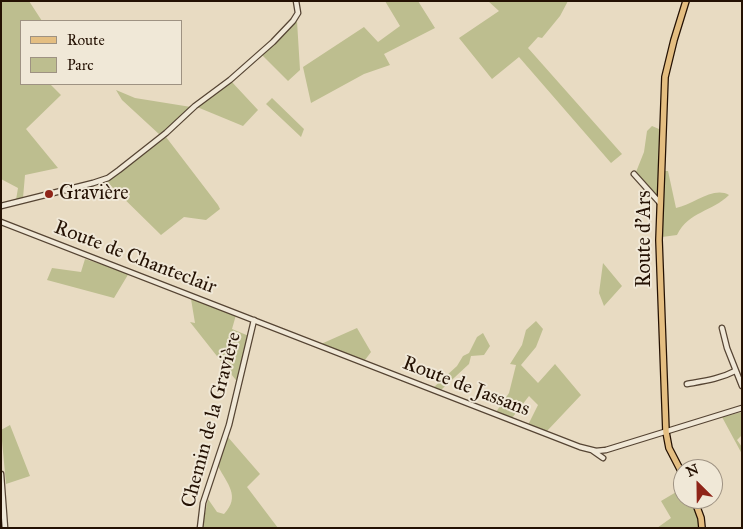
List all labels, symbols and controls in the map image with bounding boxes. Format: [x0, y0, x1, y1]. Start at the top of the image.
legend [20, 20, 182, 85]
text: Route [67, 31, 105, 49]
text: Parc [67, 56, 94, 74]
place label: Gravière [59, 182, 128, 206]
marker: Gravière [43, 188, 55, 200]
street label: Route d'Ars [633, 191, 657, 287]
street label: Route de Chanteclair [51, 216, 219, 300]
street label: Chemin de la Gravière [177, 330, 247, 510]
street label: Route de Jassans [399, 352, 533, 422]
north arrow [673, 459, 723, 509]
text: N [684, 461, 701, 481]

